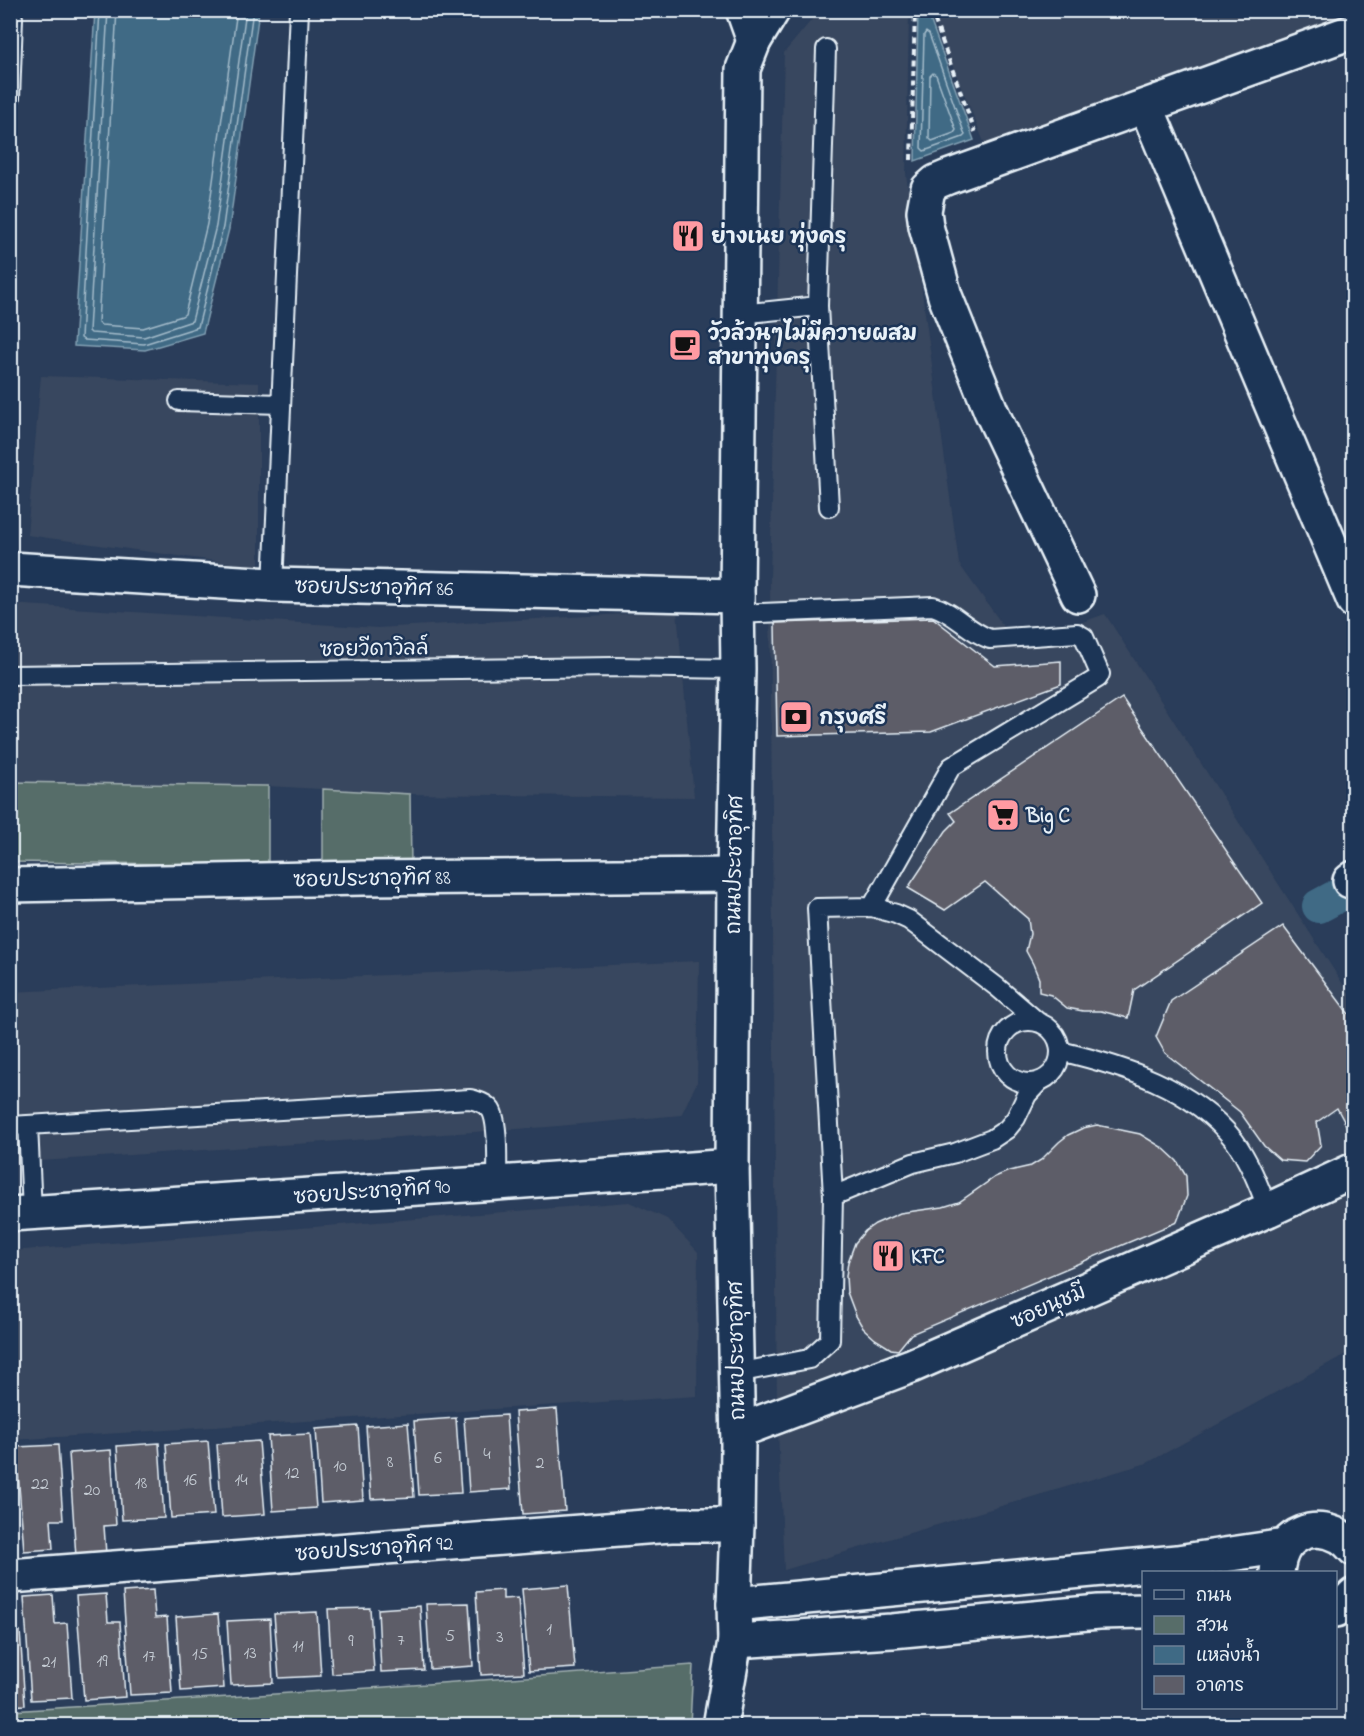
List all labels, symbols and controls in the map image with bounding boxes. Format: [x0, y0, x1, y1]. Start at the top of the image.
restaurant icon: ย่างเนย ทุ่งครุ [670, 218, 706, 254]
place label: ย่างเนย ทุ่งครุ [711, 221, 847, 253]
place label: วัวล้วนๆไม่มีควายผสม สาขาทุ่งครุ [708, 318, 917, 374]
cafe icon: วัวล้วนๆไม่มีควายผสม สาขาทุ่งครุ [667, 327, 703, 363]
street label: ซอยประชาอุทิศ 86 [294, 573, 454, 605]
street label: ซอยวีดาวิลล์ [319, 634, 429, 666]
bank icon: กรุงศรี [778, 699, 814, 735]
place label: กรุงศรี [819, 703, 887, 734]
street label: ถนนประชาอุทิศ [720, 794, 752, 935]
supermarket icon: Big C [985, 797, 1021, 833]
place label: Big C [1025, 802, 1071, 834]
street label: ซอยประชาอุทิศ 88 [293, 864, 451, 896]
street label: ซอยประชาอุทิศ 90 [293, 1173, 452, 1213]
restaurant icon: KFC [870, 1238, 906, 1274]
place label: KFC [911, 1243, 945, 1273]
street label: ซอยนุชมี [1006, 1278, 1091, 1338]
street label: ถนนประชาอุทิศ [722, 1280, 754, 1421]
house number: 4 [483, 1442, 491, 1468]
house number: 6 [434, 1446, 442, 1472]
house number: 8 [387, 1450, 394, 1476]
house number: 2 [536, 1451, 545, 1477]
house number: 10 [333, 1454, 347, 1480]
house number: 12 [285, 1461, 299, 1487]
house number: 16 [183, 1468, 197, 1494]
house number: 14 [234, 1468, 248, 1494]
house number: 18 [135, 1471, 147, 1497]
house number: 22 [31, 1472, 49, 1498]
house number: 20 [84, 1478, 101, 1504]
street label: ซอยประชาอุทิศ 92 [294, 1530, 454, 1570]
legend [1142, 1571, 1337, 1709]
text: ถนน [1196, 1584, 1231, 1610]
text: สวน [1196, 1614, 1228, 1640]
house number: 1 [546, 1617, 552, 1643]
house number: 5 [445, 1624, 455, 1650]
house number: 3 [496, 1625, 504, 1651]
house number: 7 [397, 1628, 405, 1654]
house number: 9 [348, 1629, 354, 1655]
house number: 11 [292, 1634, 304, 1660]
text: แหล่งน้ำ [1196, 1638, 1260, 1670]
house number: 13 [243, 1641, 257, 1667]
house number: 15 [192, 1642, 208, 1668]
house number: 17 [142, 1644, 156, 1670]
house number: 19 [96, 1649, 108, 1675]
house number: 21 [42, 1650, 57, 1676]
text: อาคาร [1196, 1674, 1244, 1700]

